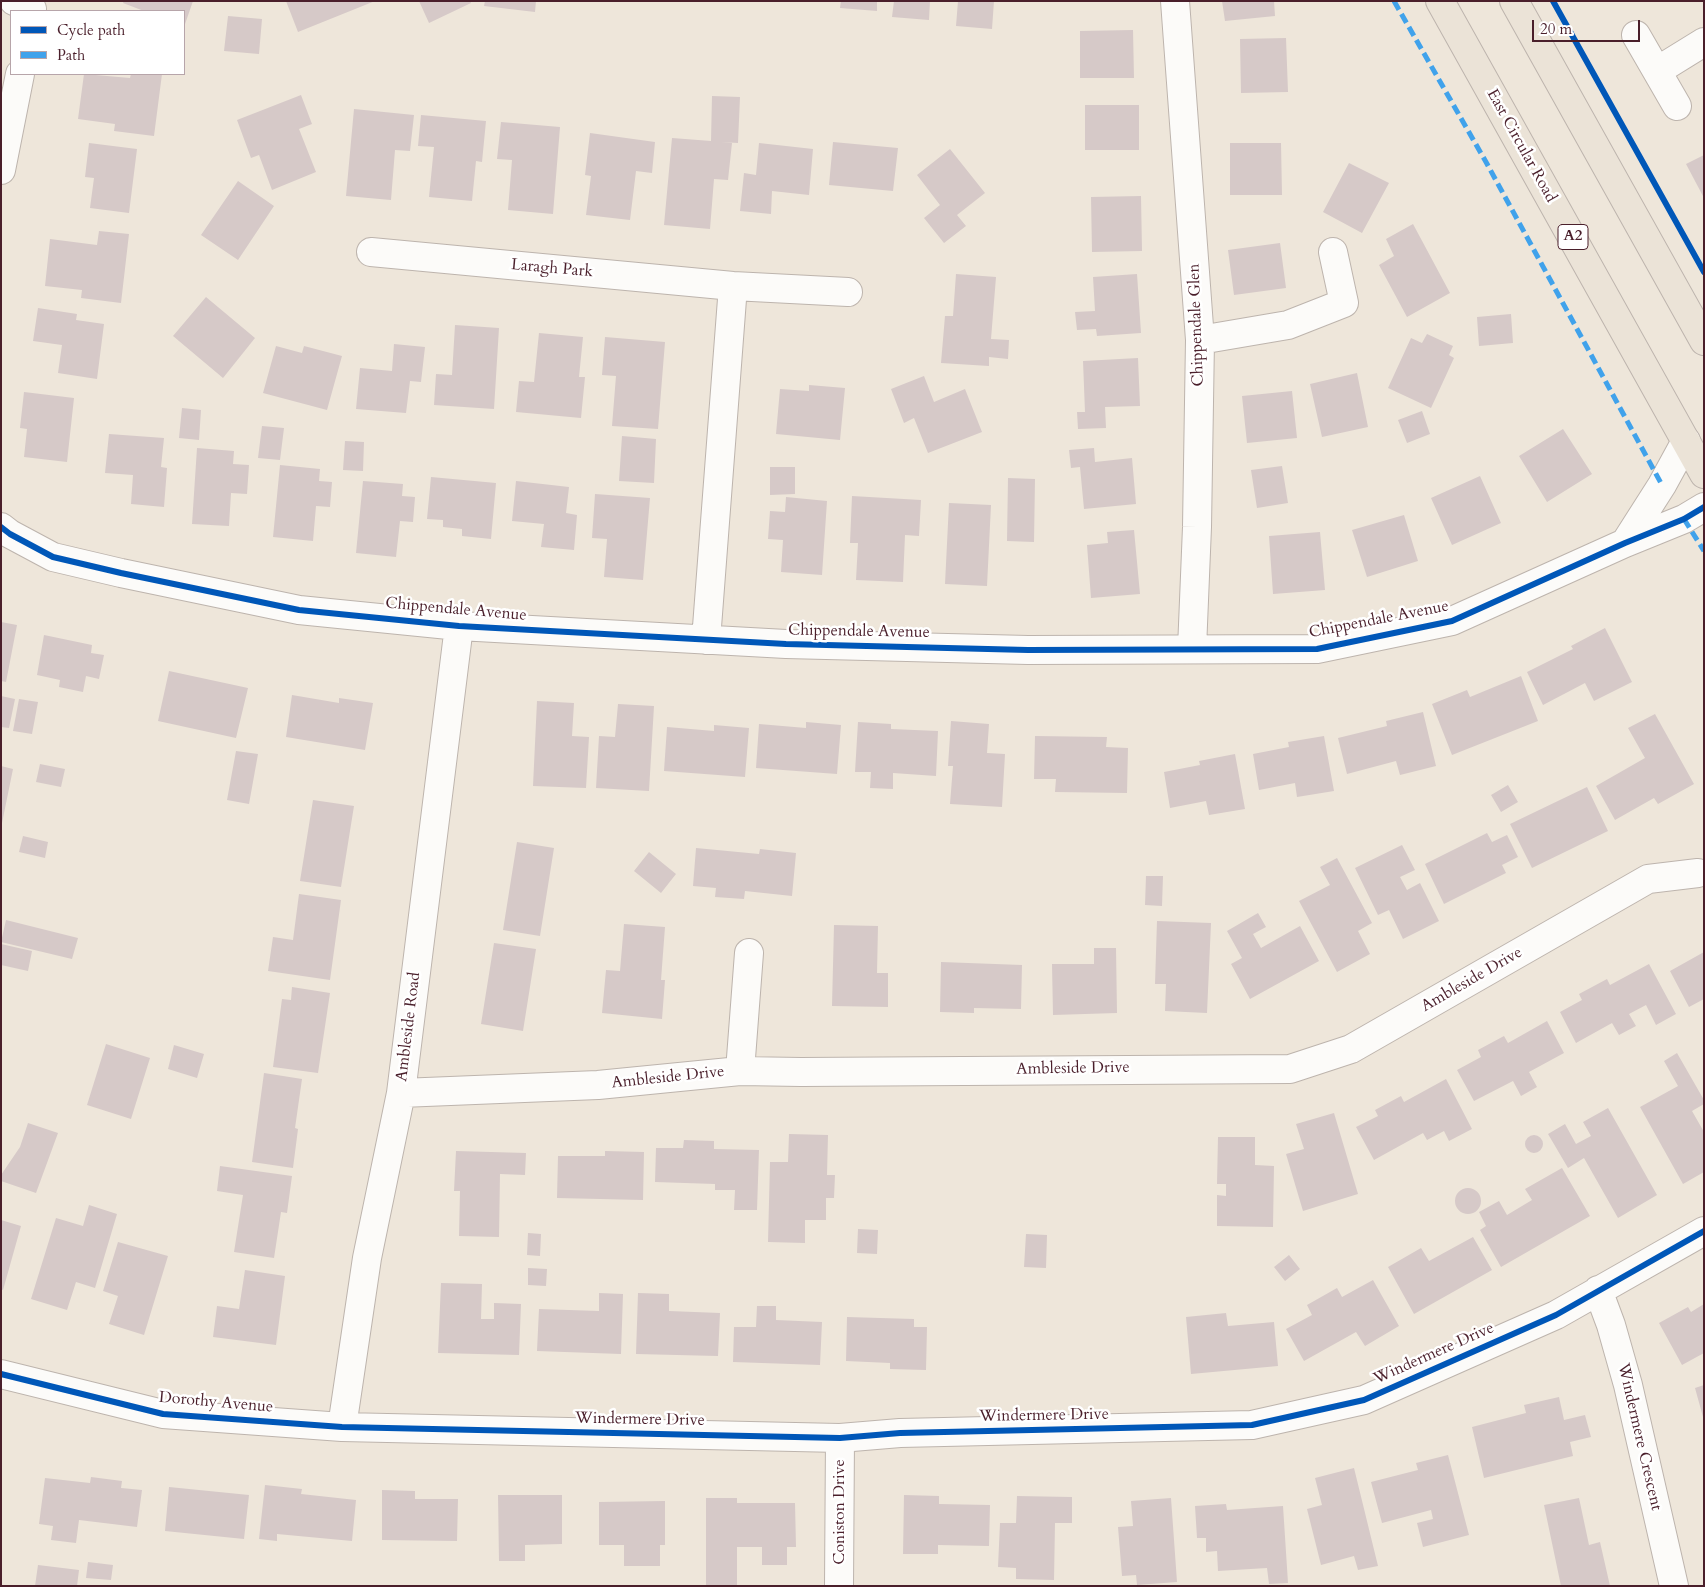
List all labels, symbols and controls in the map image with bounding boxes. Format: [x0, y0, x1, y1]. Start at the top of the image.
legend [10, 10, 185, 75]
scale bar [1535, 10, 1642, 42]
text: 20 m [1540, 19, 1572, 39]
text: Cycle path [57, 20, 125, 40]
text: Path [57, 45, 85, 65]
street label: East Circular Road [1482, 86, 1560, 206]
road number: A2 [1558, 224, 1588, 250]
street label: Laragh Park [510, 256, 594, 282]
street label: Chippendale Glen [1185, 263, 1209, 387]
street label: Chippendale Avenue [385, 594, 527, 626]
street label: Chippendale Avenue [1308, 597, 1450, 643]
street label: Chippendale Avenue [788, 621, 930, 643]
street label: Ambleside Drive [1418, 943, 1526, 1017]
street label: Ambleside Road [393, 971, 425, 1083]
street label: Ambleside Drive [1016, 1058, 1130, 1080]
street label: Ambleside Drive [611, 1063, 725, 1093]
street label: Windermere Drive [1371, 1319, 1497, 1389]
street label: Windermere Crescent [1613, 1362, 1665, 1512]
street label: Dorothy Avenue [158, 1388, 274, 1418]
street label: Windermere Drive [979, 1405, 1109, 1427]
street label: Windermere Drive [575, 1409, 705, 1431]
street label: Coniston Drive [830, 1459, 850, 1565]

